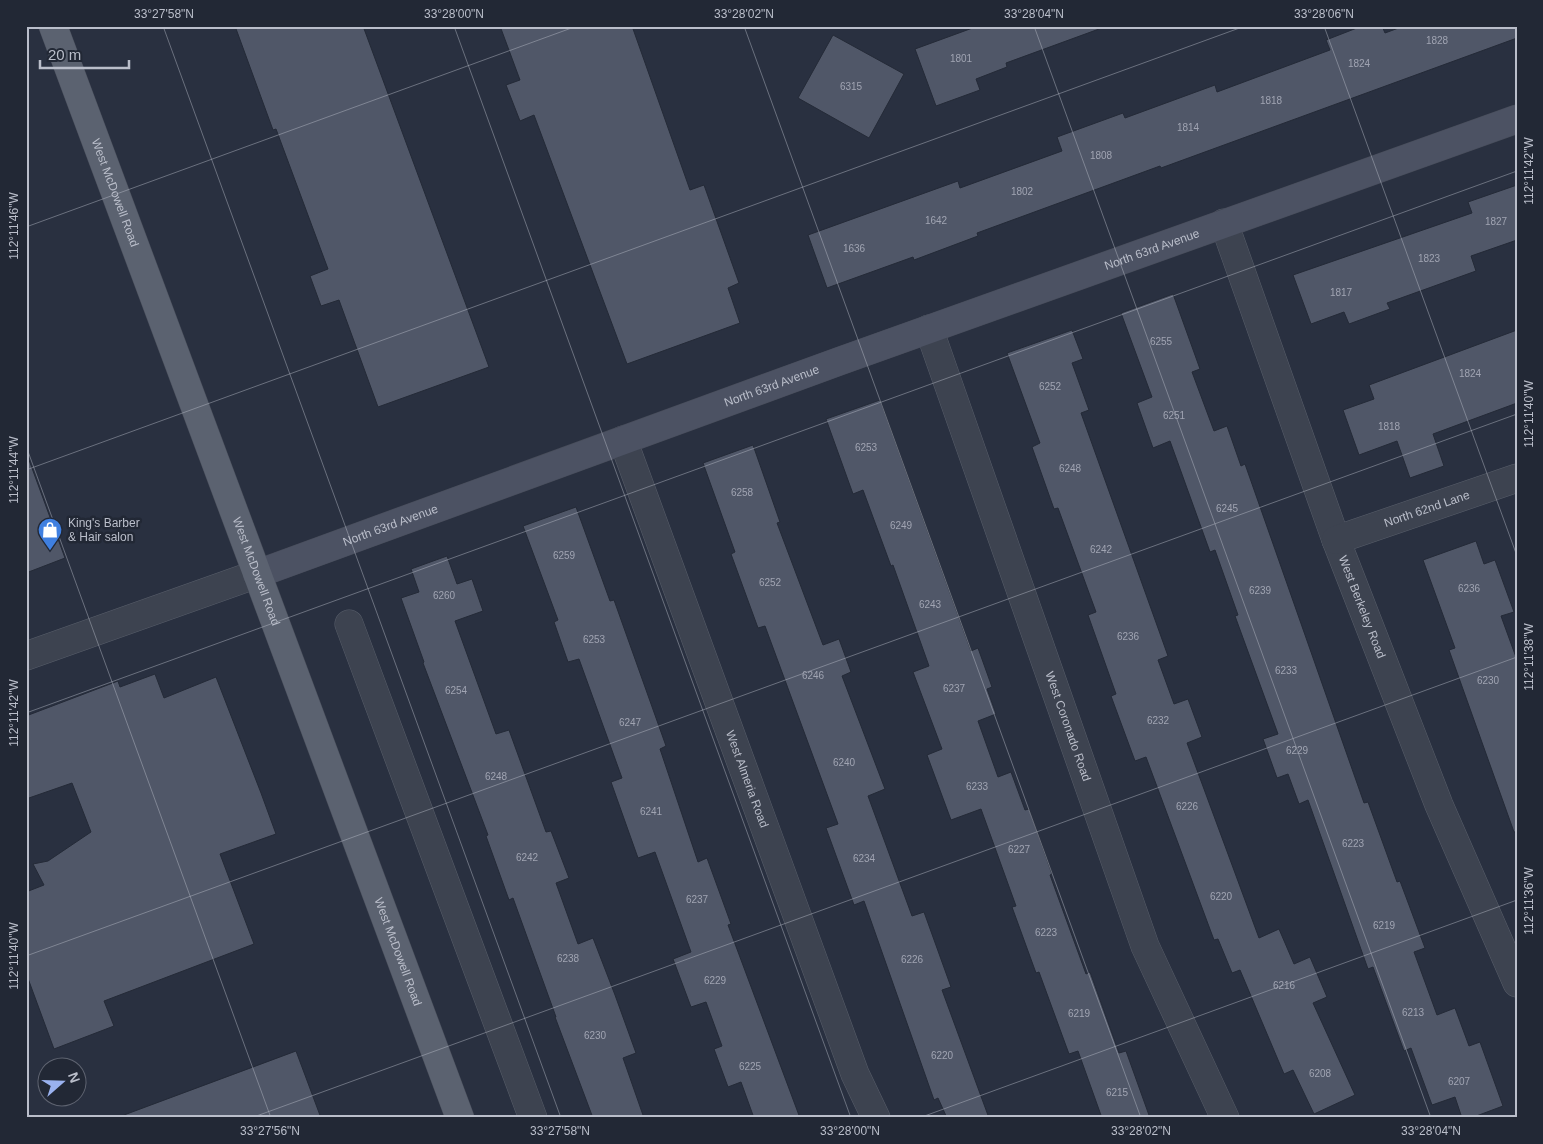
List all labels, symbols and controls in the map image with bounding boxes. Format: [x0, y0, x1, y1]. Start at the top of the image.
text: 33°27'58"N [134, 7, 194, 21]
text: 33°28'00"N [424, 7, 484, 21]
text: 33°28'02"N [714, 7, 774, 21]
text: 33°28'04"N [1004, 7, 1064, 21]
text: 33°28'06"N [1294, 7, 1354, 21]
house number: 1828 [1426, 35, 1449, 46]
scale bar [40, 38, 129, 70]
text: 20 m [48, 46, 81, 63]
house number: 1801 [950, 53, 973, 64]
house number: 1824 [1348, 58, 1371, 69]
house number: 6315 [840, 81, 863, 92]
house number: 1818 [1260, 95, 1283, 106]
house number: 1814 [1177, 122, 1200, 133]
street label: West McDowell Road [89, 137, 142, 249]
text: 112°11'42"W [1522, 137, 1536, 205]
house number: 1808 [1090, 150, 1113, 161]
house number: 1802 [1011, 186, 1034, 197]
text: 112°11'46"W [7, 192, 21, 260]
house number: 1642 [925, 215, 948, 226]
house number: 1827 [1485, 216, 1508, 227]
street label: North 63rd Avenue [1103, 226, 1202, 273]
house number: 1636 [843, 243, 866, 254]
house number: 1823 [1418, 253, 1441, 264]
house number: 1817 [1330, 287, 1353, 298]
house number: 6255 [1150, 336, 1173, 347]
street label: North 63rd Avenue [722, 362, 821, 410]
house number: 1824 [1459, 368, 1482, 379]
text: 112°11'40"W [1522, 380, 1536, 448]
house number: 6252 [1039, 381, 1062, 392]
house number: 6251 [1163, 410, 1186, 421]
house number: 1818 [1378, 421, 1401, 432]
text: 112°11'44"W [7, 436, 21, 504]
house number: 6253 [855, 442, 878, 453]
house number: 6248 [1059, 463, 1082, 474]
house number: 6258 [731, 487, 754, 498]
street label: North 62nd Lane [1382, 488, 1472, 530]
street label: North 63rd Avenue [341, 501, 440, 549]
house number: 6245 [1216, 503, 1239, 514]
street label: West McDowell Road [230, 515, 283, 628]
place label: King's Barber & Hair salon [68, 516, 140, 544]
shop icon: King's Barber & Hair salon [37, 517, 63, 551]
house number: 6249 [890, 520, 913, 531]
house number: 6242 [1090, 544, 1113, 555]
house number: 6259 [553, 550, 576, 561]
street label: West Berkeley Road [1336, 553, 1388, 660]
house number: 6252 [759, 577, 782, 588]
house number: 6236 [1458, 583, 1481, 594]
house number: 6239 [1249, 585, 1272, 596]
house number: 6260 [433, 590, 456, 601]
house number: 6243 [919, 599, 942, 610]
text: 112°11'38"W [1522, 623, 1536, 691]
house number: 6236 [1117, 631, 1140, 642]
house number: 6253 [583, 634, 606, 645]
house number: 6233 [1275, 665, 1298, 676]
house number: 6246 [802, 670, 825, 681]
street label: West Coronado Road [1042, 670, 1094, 783]
house number: 6230 [1477, 675, 1500, 686]
text: 112°11'42"W [7, 679, 21, 747]
house number: 6237 [943, 683, 966, 694]
house number: 6254 [445, 685, 468, 696]
house number: 6232 [1147, 715, 1170, 726]
house number: 6247 [619, 717, 642, 728]
street label: West Almeria Road [723, 728, 771, 830]
house number: 6229 [1286, 745, 1309, 756]
house number: 6240 [833, 757, 856, 768]
house number: 6248 [485, 771, 508, 782]
house number: 6233 [966, 781, 989, 792]
house number: 6226 [1176, 801, 1199, 812]
house number: 6241 [640, 806, 663, 817]
house number: 6223 [1342, 838, 1365, 849]
house number: 6227 [1008, 844, 1031, 855]
house number: 6242 [516, 852, 539, 863]
house number: 6234 [853, 853, 876, 864]
text: 112°11'36"W [1522, 867, 1536, 935]
house number: 6220 [1210, 891, 1233, 902]
house number: 6237 [686, 894, 709, 905]
street label: West McDowell Road [371, 896, 425, 1008]
house number: 6219 [1373, 920, 1396, 931]
text: 112°11'40"W [7, 922, 21, 990]
house number: 6223 [1035, 927, 1058, 938]
house number: 6238 [557, 953, 580, 964]
house number: 6226 [901, 954, 924, 965]
house number: 6229 [704, 975, 727, 986]
house number: 6216 [1273, 980, 1296, 991]
house number: 6213 [1402, 1007, 1425, 1018]
house number: 6219 [1068, 1008, 1091, 1019]
house number: 6230 [584, 1030, 607, 1041]
house number: 6220 [931, 1050, 954, 1061]
north arrow [38, 1056, 88, 1106]
house number: 6225 [739, 1061, 762, 1072]
house number: 6208 [1309, 1068, 1332, 1079]
text: N [65, 1070, 83, 1085]
house number: 6207 [1448, 1076, 1471, 1087]
house number: 6215 [1106, 1087, 1129, 1098]
text: 33°27'56"N [240, 1124, 300, 1138]
text: 33°27'58"N [530, 1124, 590, 1138]
text: 33°28'00"N [820, 1124, 880, 1138]
text: 33°28'02"N [1111, 1124, 1171, 1138]
text: 33°28'04"N [1401, 1124, 1461, 1138]

